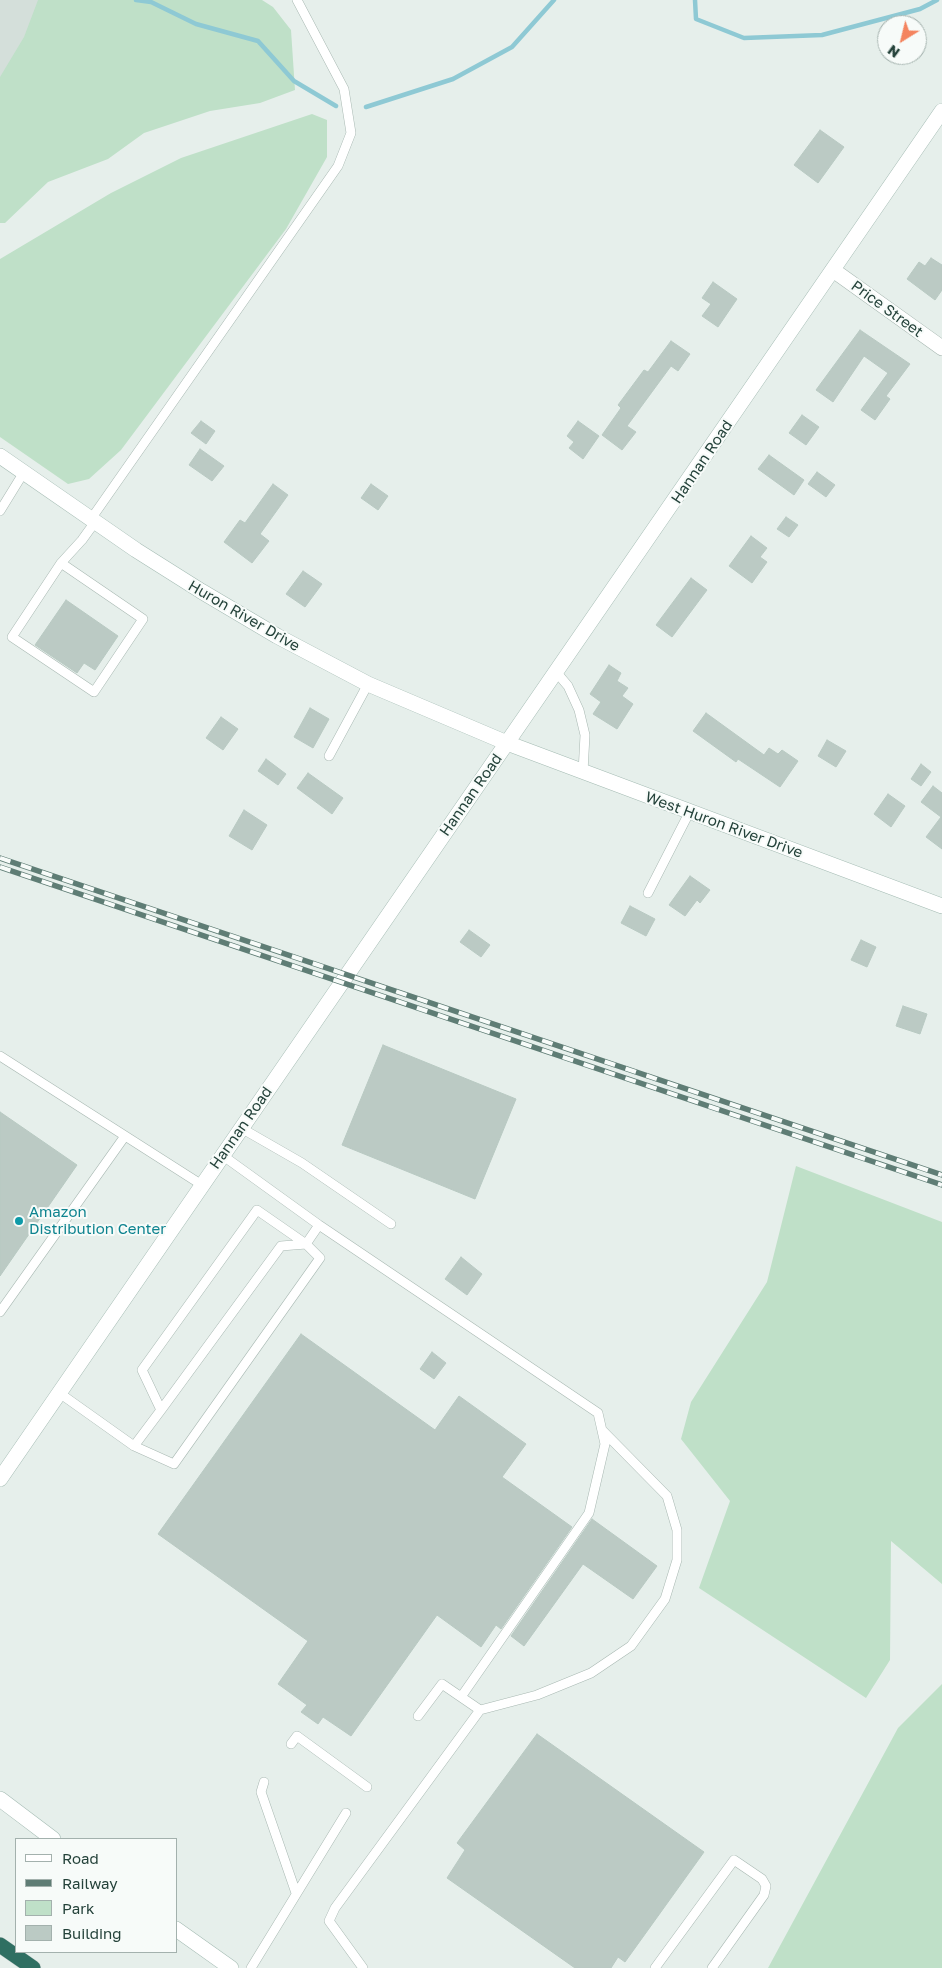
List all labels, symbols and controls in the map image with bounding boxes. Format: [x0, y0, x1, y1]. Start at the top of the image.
north arrow [877, 15, 927, 65]
text: N [884, 42, 903, 62]
street label: Price Street [847, 277, 927, 341]
street label: Hannan Road [668, 417, 736, 507]
street label: Huron River Drive [185, 577, 303, 655]
street label: Hannan Road [436, 750, 506, 840]
street label: West Huron River Drive [643, 788, 805, 862]
street label: Hannan Road [206, 1083, 276, 1173]
place label: Amazon Distribution Center [29, 1203, 166, 1238]
marker: Amazon Distribution Center [13, 1215, 25, 1227]
legend [15, 1838, 178, 1953]
text: Road [62, 1849, 99, 1867]
text: Railway [62, 1874, 118, 1892]
text: Park [62, 1899, 94, 1917]
text: Building [62, 1924, 122, 1942]

